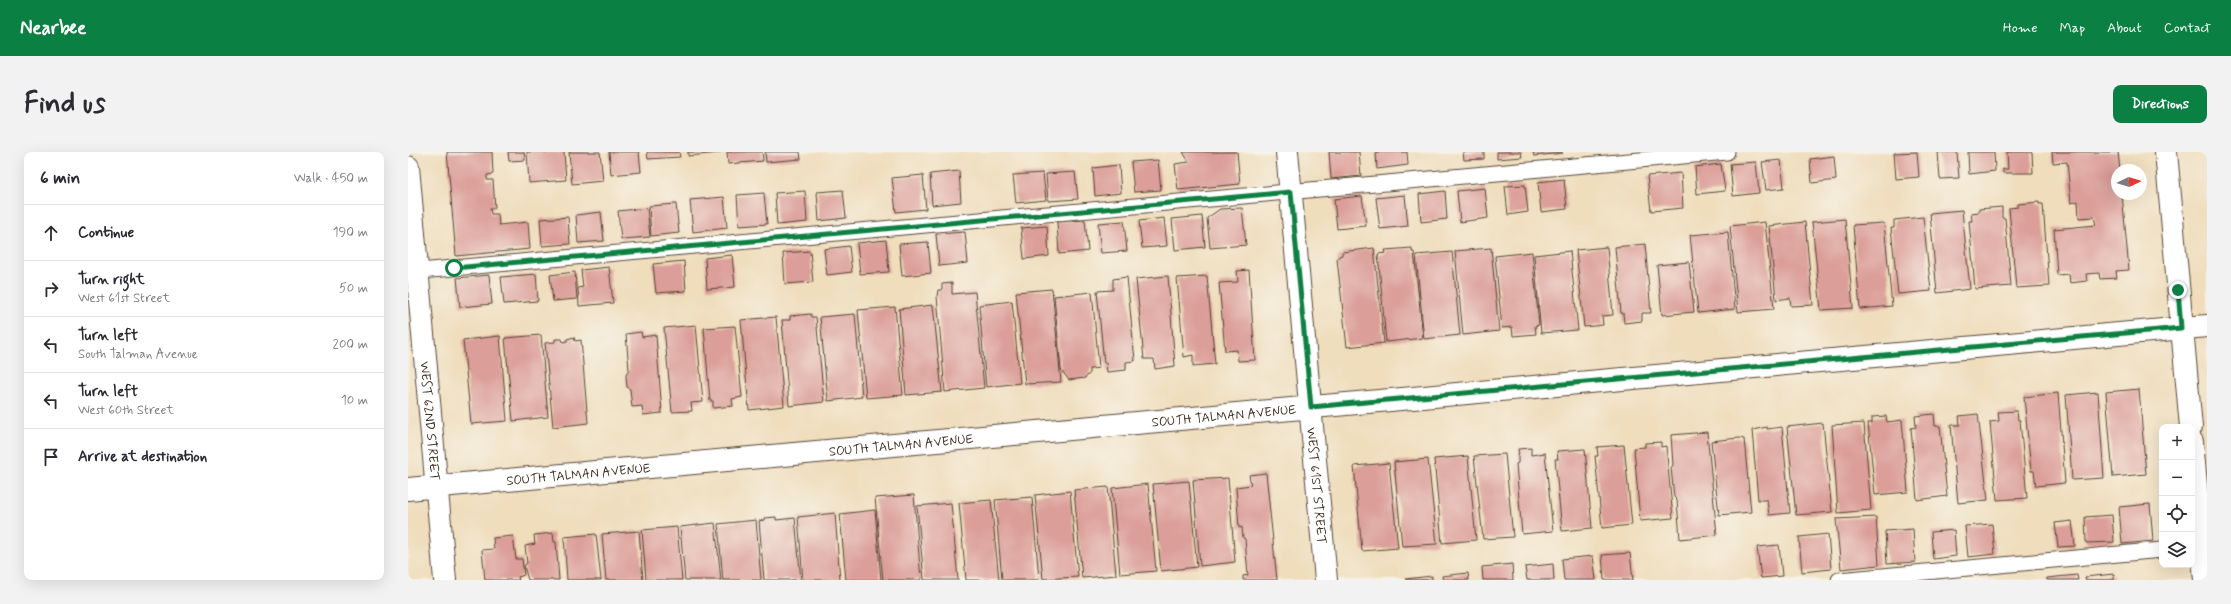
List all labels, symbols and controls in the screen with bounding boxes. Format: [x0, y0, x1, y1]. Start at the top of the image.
text: Nearbee [20, 16, 86, 41]
text: Home [2003, 19, 2037, 37]
text: Map [2059, 19, 2085, 37]
text: About [2107, 19, 2142, 37]
text: Contact [2164, 19, 2211, 37]
button: Directions [2113, 85, 2207, 123]
text: Find us [24, 86, 105, 123]
north arrow [2111, 164, 2147, 200]
text: 6 min [40, 167, 80, 189]
text: Walk · 450 m [294, 170, 368, 187]
icon: ahead [40, 222, 62, 244]
text: Continue [78, 223, 134, 243]
text: 190 m [333, 224, 368, 241]
route start [445, 259, 463, 277]
text: Turn right [78, 270, 145, 290]
icon: right [40, 278, 62, 300]
text: 50 m [339, 280, 368, 297]
route end [2169, 281, 2187, 299]
text: West 61st Street [78, 290, 170, 307]
text: Turn left [78, 326, 138, 346]
icon: left [40, 334, 62, 356]
text: 200 m [333, 336, 368, 353]
text: South Talman Avenue [78, 346, 198, 363]
street label: WEST 62ND STREET [415, 361, 443, 482]
text: Turn left [78, 382, 138, 402]
icon: left [40, 390, 62, 412]
text: 10 m [341, 392, 368, 409]
text: West 60th Street [78, 402, 174, 419]
street label: SOUTH TALMAN AVENUE [1151, 402, 1297, 432]
map controls [2159, 424, 2195, 568]
button: + [2159, 424, 2195, 460]
street label: WEST 61ST STREET [1302, 427, 1330, 545]
street label: SOUTH TALMAN AVENUE [828, 431, 974, 461]
icon: arrive [40, 446, 62, 468]
text: Arrive at destination [78, 447, 207, 467]
street label: SOUTH TALMAN AVENUE [506, 460, 652, 490]
button: − [2159, 460, 2195, 496]
button: locate [2159, 496, 2195, 532]
button: layers [2159, 532, 2195, 568]

